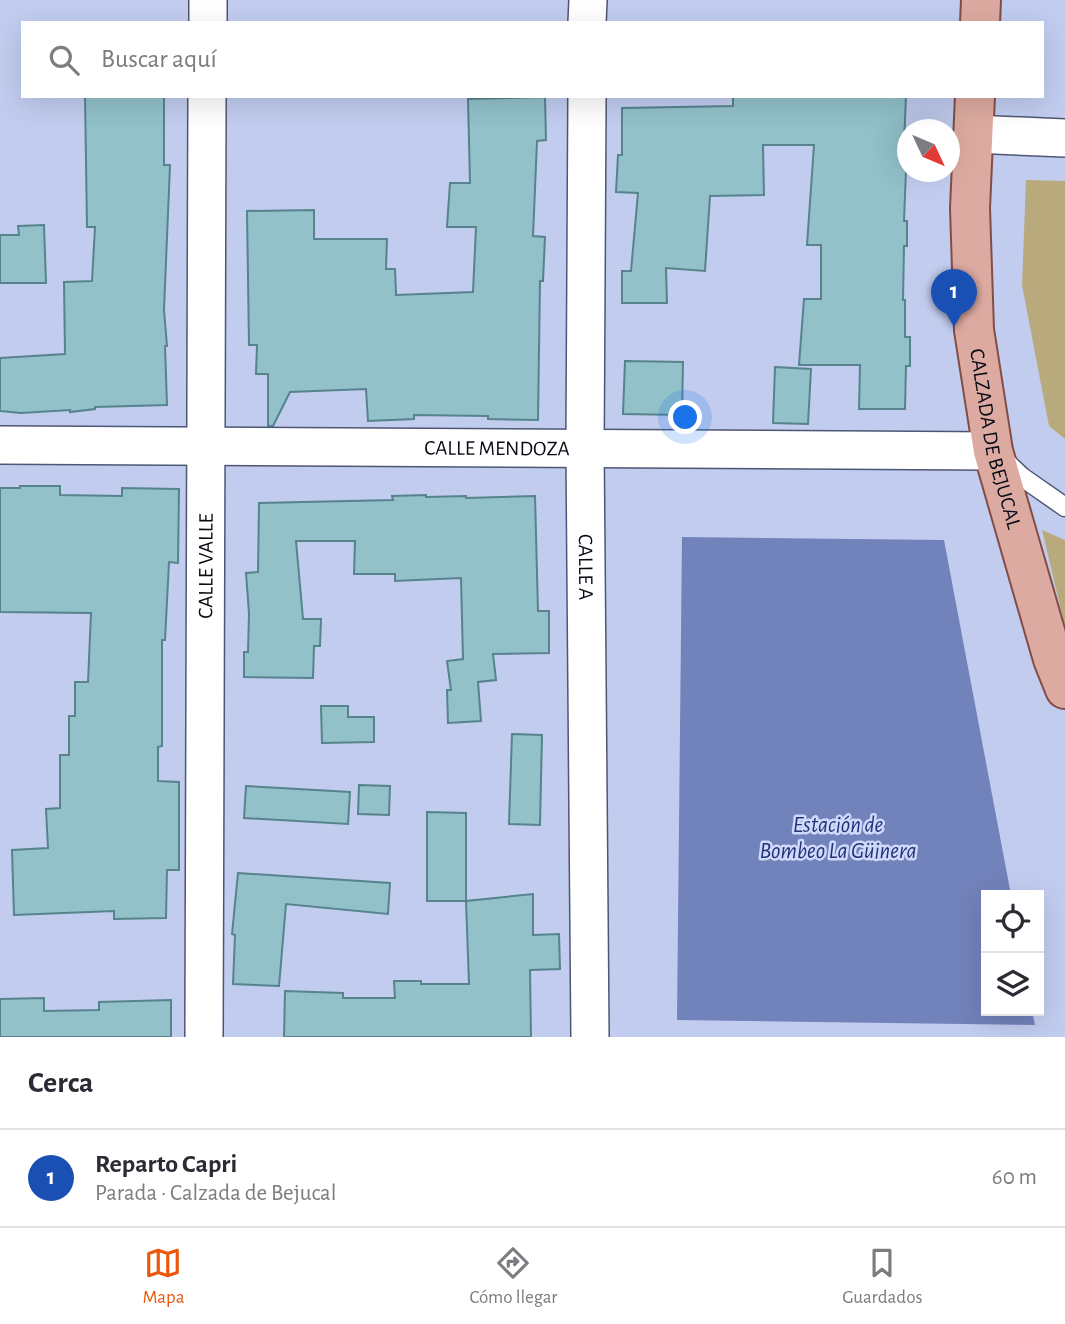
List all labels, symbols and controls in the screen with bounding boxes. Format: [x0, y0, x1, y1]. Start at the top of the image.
search box [21, 21, 1044, 98]
icon: search [45, 41, 83, 79]
text: Buscar aquí [101, 46, 217, 72]
north arrow [897, 119, 960, 182]
pin: 1 [931, 269, 977, 327]
street label: CALZADA DE BEJUCAL [966, 347, 1025, 531]
your location [668, 400, 702, 434]
street label: CALLE MENDOZA [424, 438, 570, 459]
street label: CALLE VALLE [195, 513, 217, 619]
street label: CALLE A [575, 534, 596, 600]
water label: Estación de Bombeo La Güinera [759, 814, 917, 863]
map controls [981, 890, 1044, 1016]
button: locate [981, 890, 1044, 953]
button: layers [981, 953, 1044, 1016]
text: Cerca [28, 1068, 93, 1098]
text: Reparto Capri [95, 1151, 237, 1177]
text: 1 [47, 1166, 55, 1189]
text: 60 m [992, 1166, 1037, 1189]
text: Parada · Calzada de Bejucal [95, 1182, 336, 1205]
tab: Mapa [142, 1244, 184, 1309]
tab: Cómo llegar [469, 1244, 557, 1309]
tab: Guardados [842, 1244, 923, 1309]

